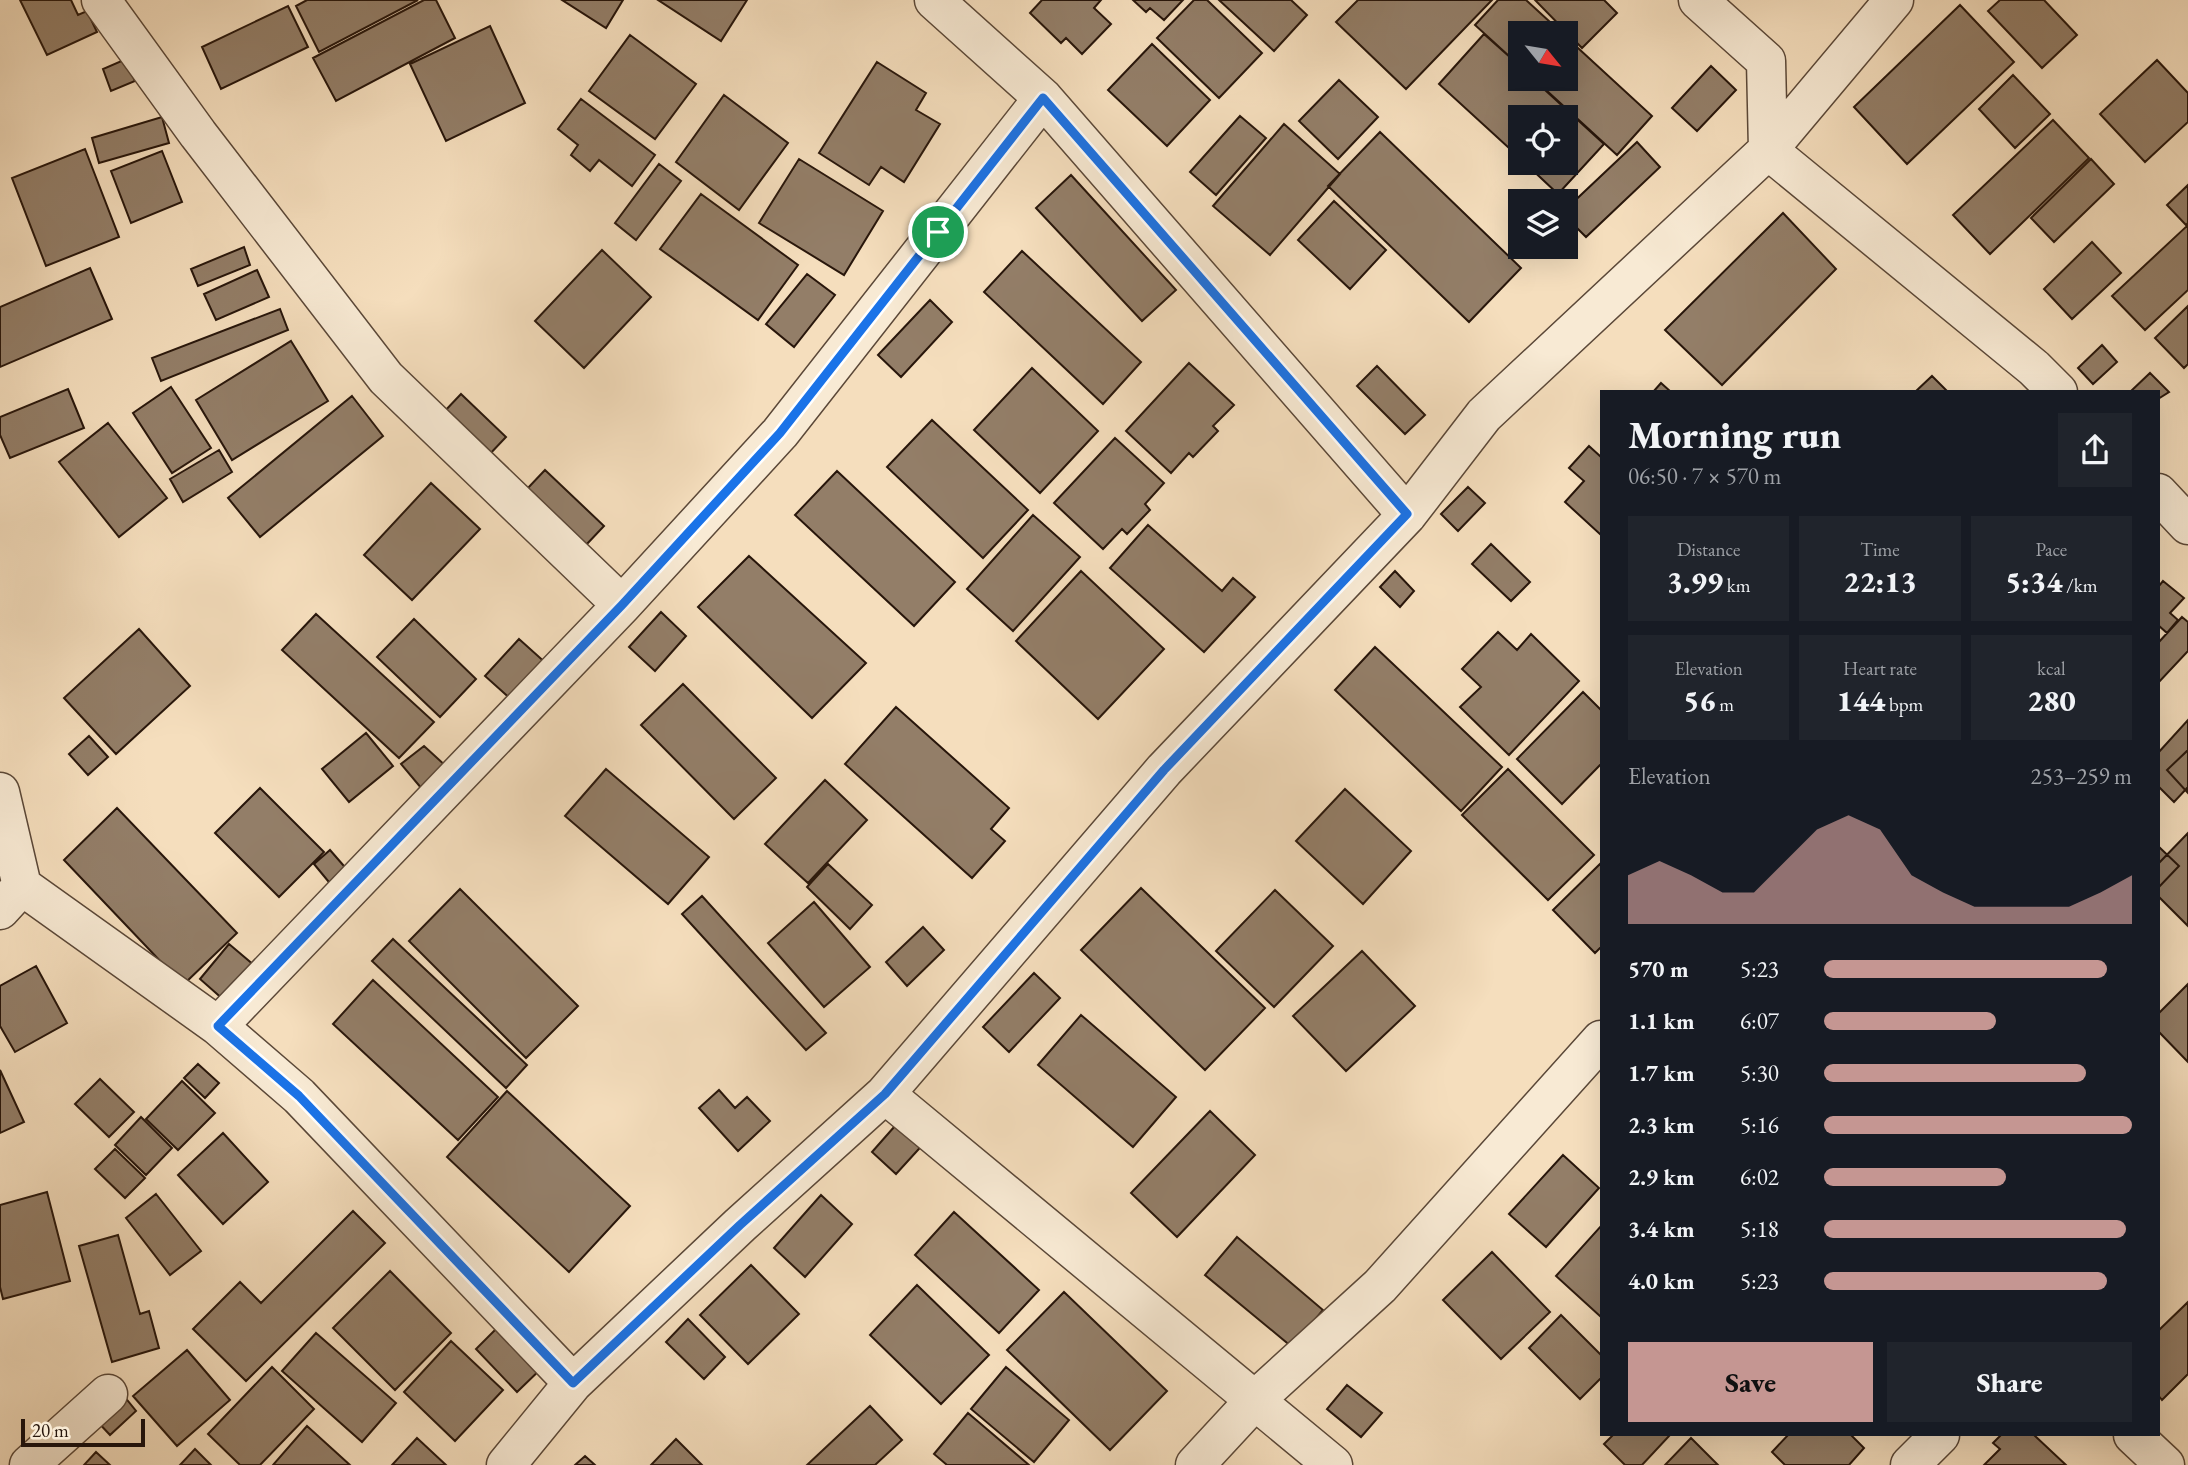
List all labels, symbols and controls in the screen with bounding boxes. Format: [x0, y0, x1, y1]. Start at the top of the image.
north arrow [1508, 21, 1578, 91]
map controls [1508, 21, 1578, 259]
button: locate [1508, 105, 1578, 175]
button: layers [1508, 189, 1578, 259]
pin [908, 202, 968, 262]
icon: arrive [919, 213, 957, 251]
text: Morning run [1628, 410, 1841, 459]
button: share [2058, 413, 2132, 487]
text: 06:50 · 7 × 570 m [1628, 461, 1781, 491]
text: Distance [1677, 537, 1740, 562]
text: Time [1860, 537, 1900, 562]
text: Pace [2035, 537, 2067, 562]
text: 3.99 [1667, 562, 1723, 601]
text: 22:13 [1843, 562, 1917, 601]
text: 5:34 [2005, 562, 2062, 601]
text: km [1723, 573, 1750, 598]
text: /km [2062, 573, 2098, 598]
text: Elevation [1674, 656, 1743, 681]
text: Heart rate [1843, 656, 1917, 681]
text: kcal [2037, 656, 2066, 681]
text: 56 [1683, 681, 1716, 720]
text: 144 [1837, 681, 1885, 720]
text: 280 [2027, 681, 2076, 720]
text: m [1716, 692, 1734, 717]
text: bpm [1885, 692, 1923, 717]
text: Elevation [1628, 761, 1711, 791]
text: 253–259 m [2031, 761, 2132, 791]
text: 570 m [1628, 954, 1689, 984]
text: 5:23 [1740, 954, 1779, 984]
text: 1.1 km [1628, 1006, 1695, 1036]
text: 6:07 [1740, 1006, 1779, 1036]
text: 1.7 km [1628, 1058, 1695, 1088]
text: 5:30 [1740, 1058, 1779, 1088]
text: 2.3 km [1628, 1110, 1695, 1140]
text: 5:16 [1740, 1110, 1779, 1140]
text: 2.9 km [1628, 1162, 1695, 1192]
text: 6:02 [1740, 1162, 1779, 1192]
text: 3.4 km [1628, 1214, 1695, 1244]
text: 5:18 [1740, 1214, 1779, 1244]
text: 4.0 km [1628, 1266, 1695, 1296]
text: 5:23 [1740, 1266, 1779, 1296]
button: Save [1628, 1342, 1873, 1422]
button: Share [1887, 1342, 2132, 1422]
scale bar [21, 1416, 145, 1448]
text: 20 m [32, 1418, 69, 1443]

